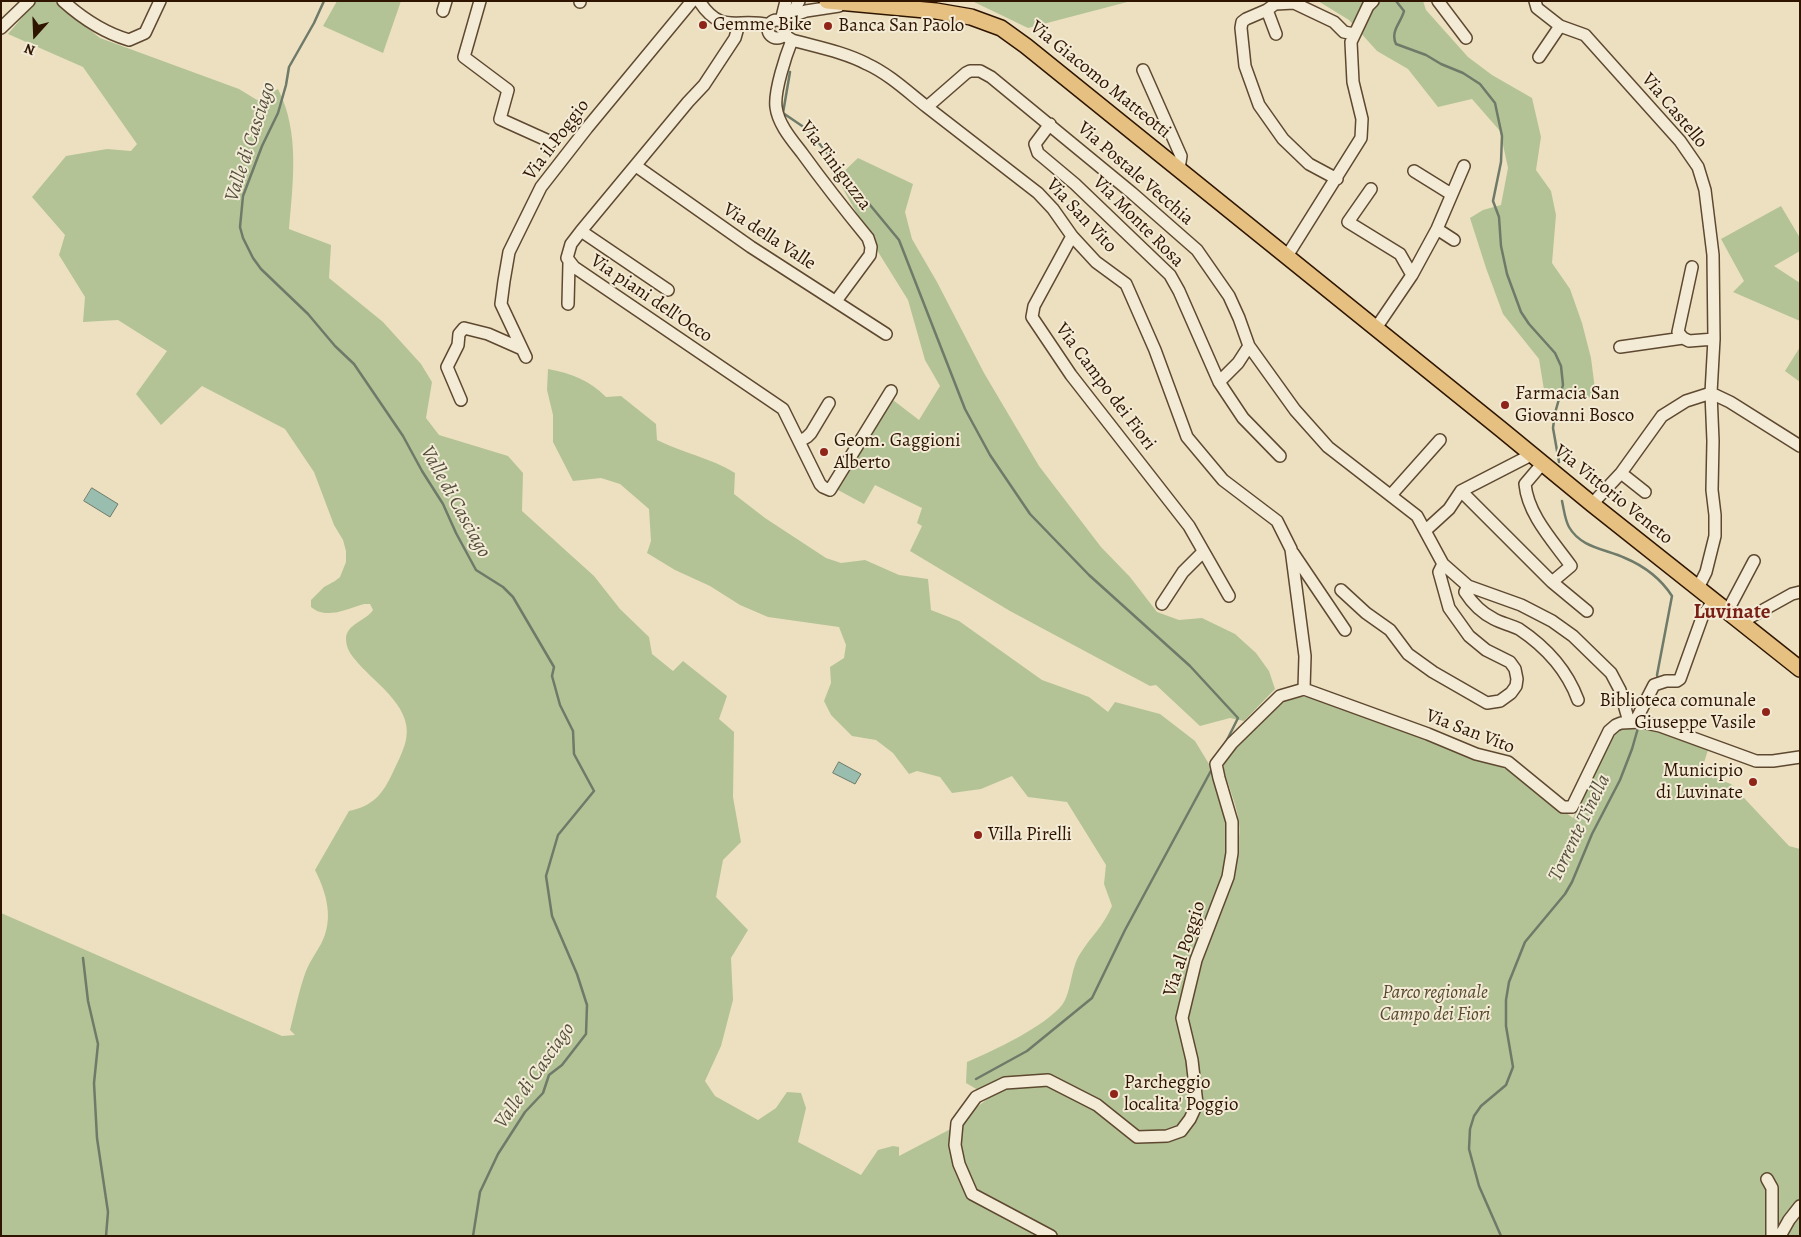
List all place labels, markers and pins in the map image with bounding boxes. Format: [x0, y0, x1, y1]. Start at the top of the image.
place label: Gemme Bike [713, 14, 812, 36]
place label: Banca San Paolo [838, 15, 964, 37]
marker: Gemme Bike [697, 19, 709, 31]
marker: Banca San Paolo [822, 20, 834, 32]
place label: Farmacia San Giovanni Bosco [1515, 383, 1634, 427]
marker: Farmacia San Giovanni Bosco [1499, 399, 1511, 411]
place label: Geom. Gaggioni Alberto [834, 430, 961, 474]
marker: Geom. Gaggioni Alberto [818, 446, 830, 458]
place label: Biblioteca comunale Giuseppe Vasile [1599, 690, 1756, 734]
marker: Biblioteca comunale Giuseppe Vasile [1760, 706, 1772, 718]
place label: Municipio di Luvinate [1656, 760, 1743, 804]
marker: Municipio di Luvinate [1747, 776, 1759, 788]
place label: Villa Pirelli [988, 824, 1072, 846]
marker: Villa Pirelli [972, 829, 984, 841]
place label: Parcheggio localita' Poggio [1124, 1072, 1238, 1116]
marker: Parcheggio localita' Poggio [1108, 1088, 1120, 1100]

